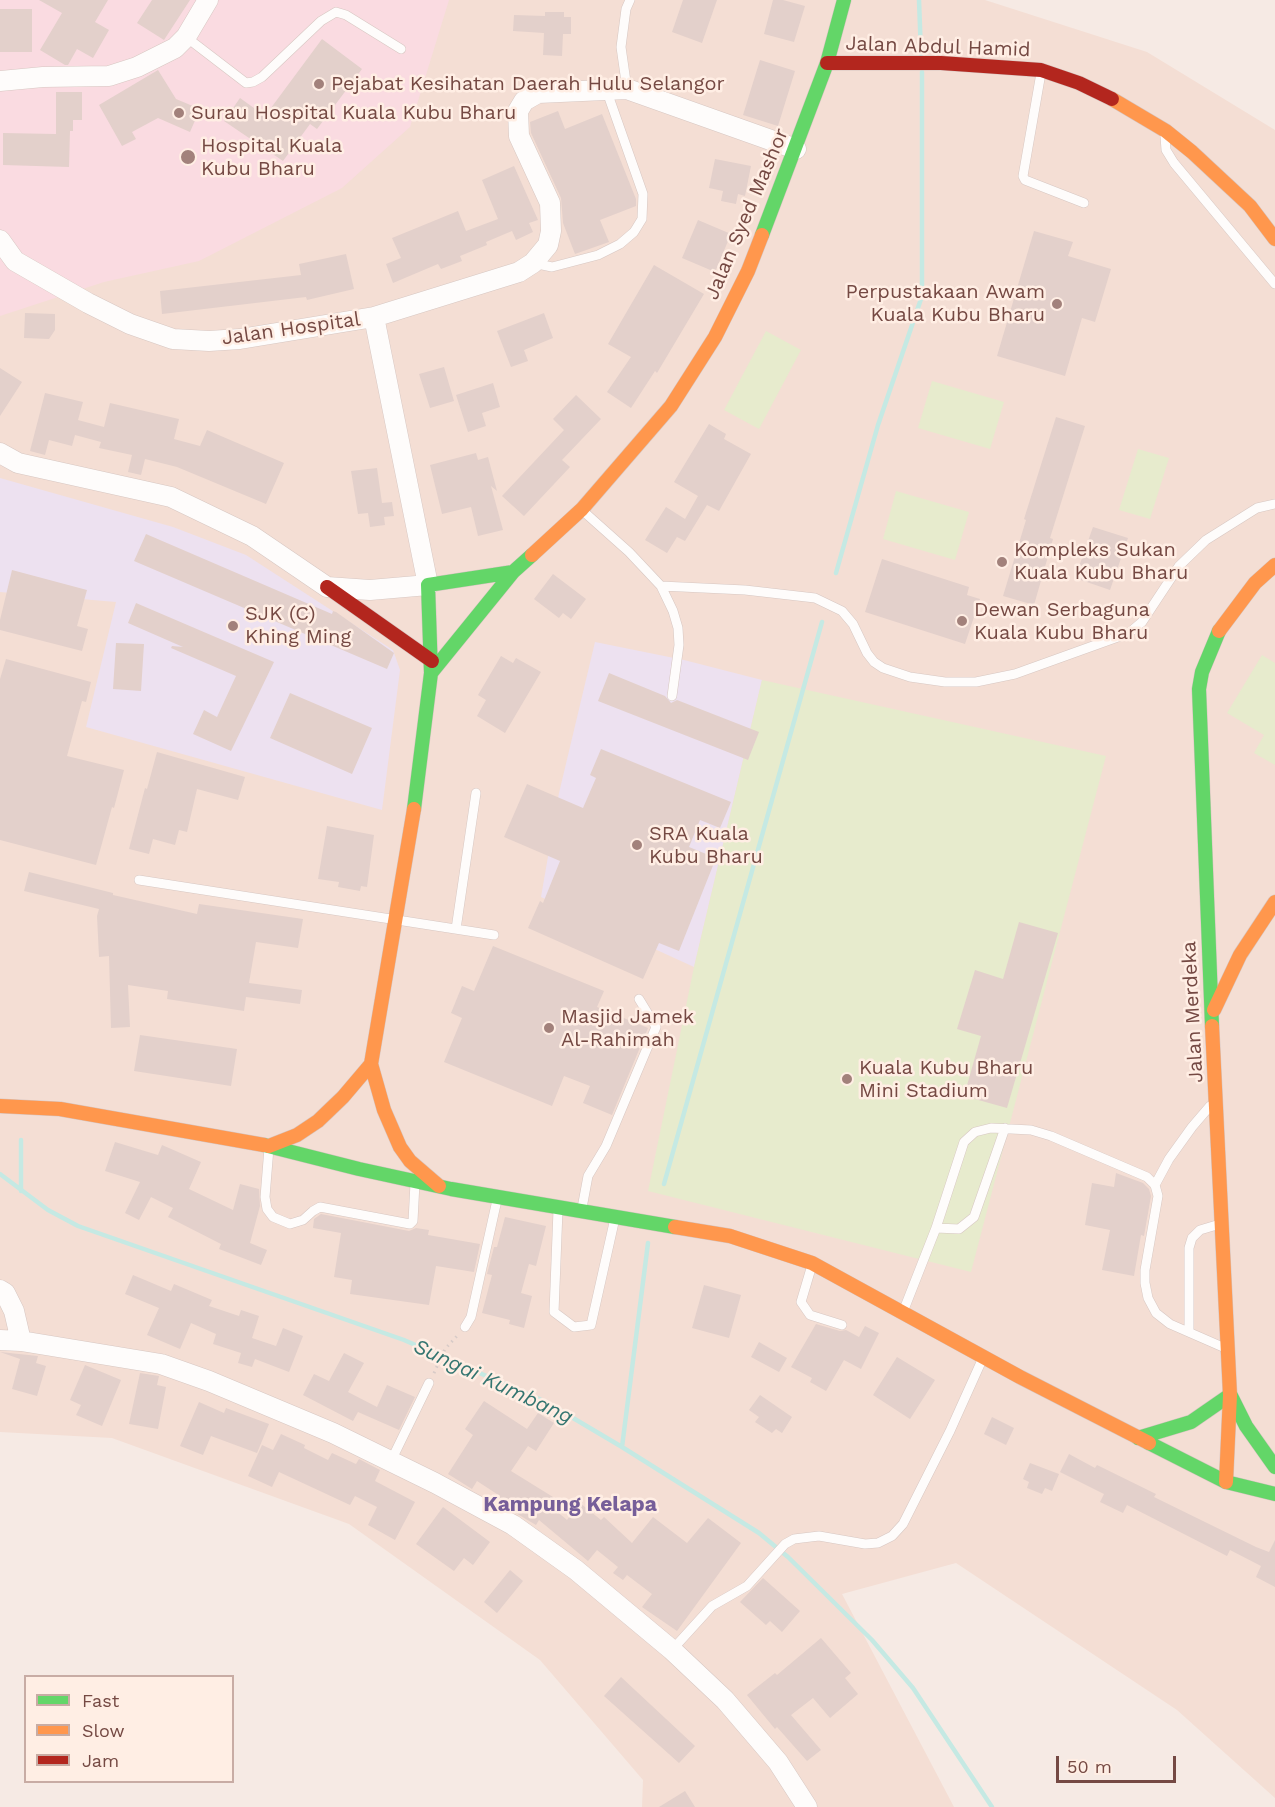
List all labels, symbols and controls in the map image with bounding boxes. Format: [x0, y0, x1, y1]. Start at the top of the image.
street label: Jalan Abdul Hamid [845, 32, 1031, 62]
place label: Pejabat Kesihatan Daerah Hulu Selangor [331, 72, 725, 96]
marker: Pejabat Kesihatan Daerah Hulu Selangor [312, 77, 326, 91]
place label: Surau Hospital Kuala Kubu Bharu [191, 101, 516, 125]
marker: Surau Hospital Kuala Kubu Bharu [172, 106, 186, 120]
street label: Jalan Syed Mashor [700, 125, 794, 303]
place label: Hospital Kuala Kubu Bharu [201, 134, 342, 181]
marker: Hospital Kuala Kubu Bharu [179, 148, 197, 166]
place label: Perpustakaan Awam Kuala Kubu Bharu [846, 280, 1045, 327]
marker: Perpustakaan Awam Kuala Kubu Bharu [1050, 297, 1064, 311]
street label: Jalan Hospital [220, 307, 362, 351]
place label: Kompleks Sukan Kuala Kubu Bharu [1014, 538, 1188, 585]
marker: Kompleks Sukan Kuala Kubu Bharu [995, 555, 1009, 569]
place label: Dewan Serbaguna Kuala Kubu Bharu [974, 598, 1150, 645]
place label: SJK (C) Khing Ming [245, 602, 351, 649]
marker: Dewan Serbaguna Kuala Kubu Bharu [955, 614, 969, 628]
marker: SJK (C) Khing Ming [226, 619, 240, 633]
place label: SRA Kuala Kubu Bharu [649, 822, 763, 869]
marker: SRA Kuala Kubu Bharu [630, 838, 644, 852]
street label: Jalan Merdeka [1177, 941, 1209, 1083]
place label: Masjid Jamek Al-Rahimah [561, 1005, 694, 1052]
marker: Masjid Jamek Al-Rahimah [542, 1021, 556, 1035]
place label: Kuala Kubu Bharu Mini Stadium [859, 1056, 1033, 1103]
marker: Kuala Kubu Bharu Mini Stadium [840, 1072, 854, 1086]
water label: Sungai Kumbang [409, 1334, 577, 1430]
district label: Kampung Kelapa [483, 1492, 657, 1518]
legend [24, 1675, 234, 1783]
text: Fast [82, 1690, 119, 1711]
text: Slow [82, 1720, 125, 1741]
scale bar [1059, 1744, 1179, 1782]
text: Jam [82, 1750, 119, 1771]
text: 50 m [1067, 1756, 1112, 1777]

